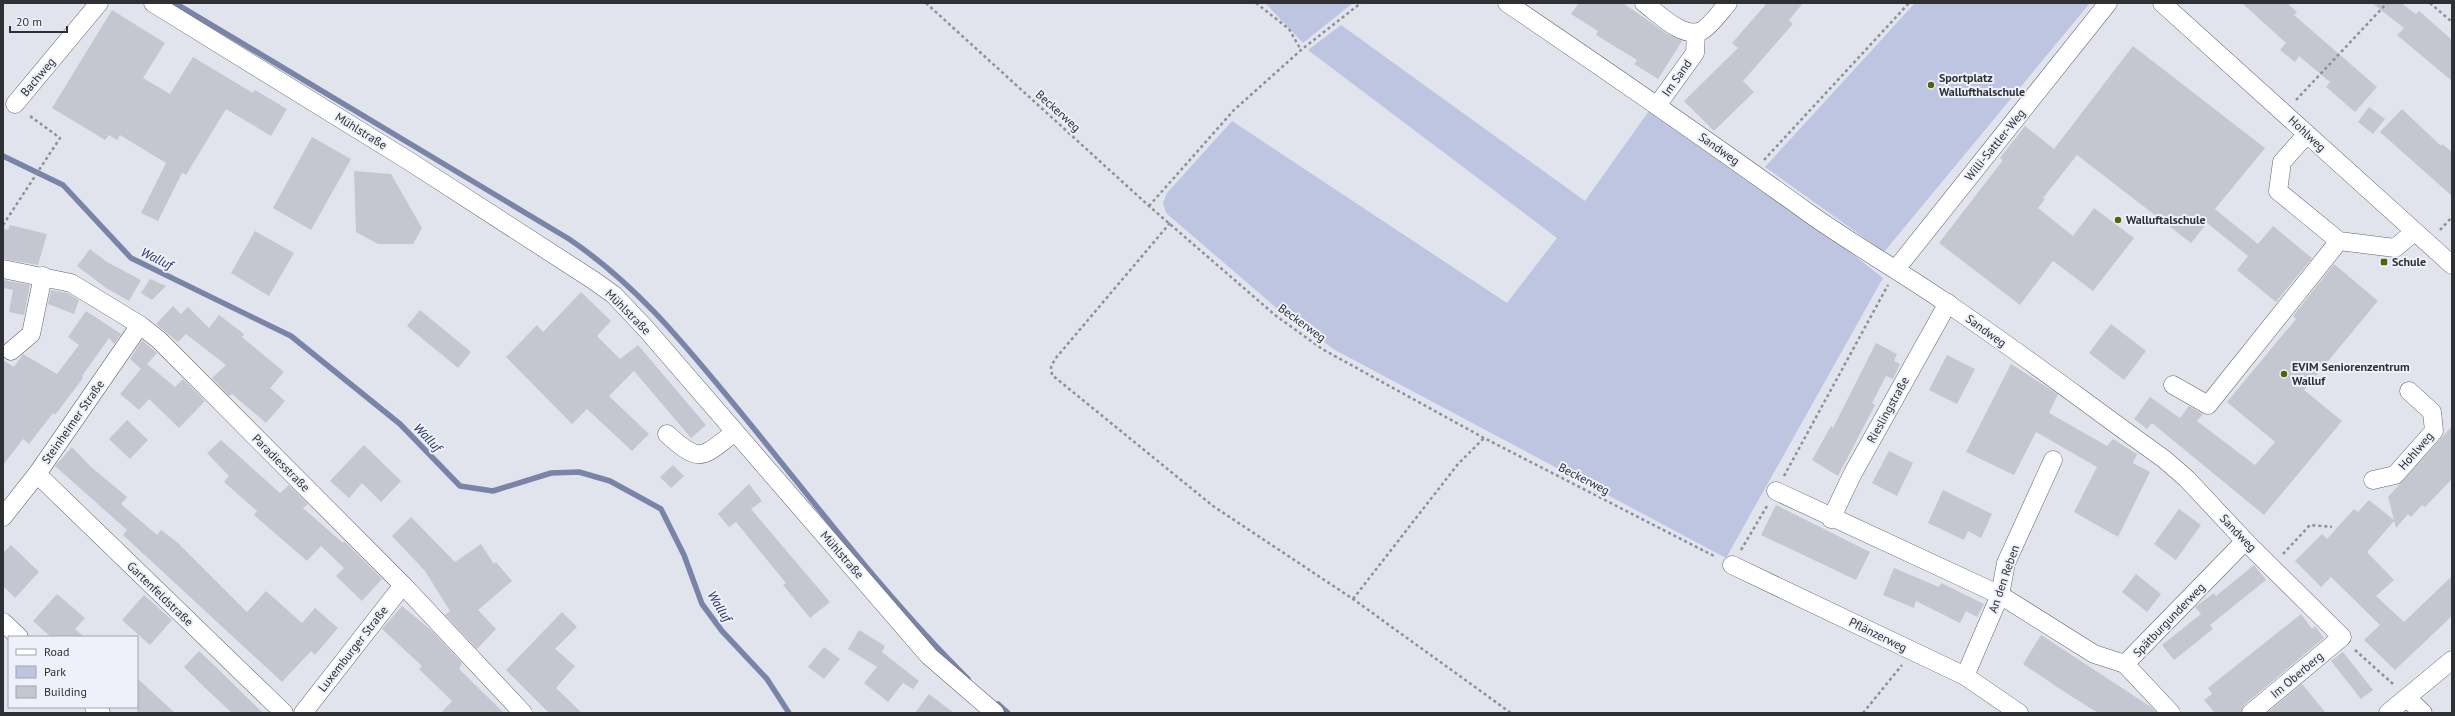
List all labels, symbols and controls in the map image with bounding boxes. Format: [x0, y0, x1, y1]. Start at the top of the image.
scale bar [10, 8, 67, 34]
text: 20 m [16, 14, 42, 29]
street label: Bachweg [17, 54, 58, 99]
street label: Im Sand [1658, 56, 1695, 99]
place label: Sportplatz Wallufthalschule [1939, 70, 2025, 99]
marker: Sportplatz Wallufthalschule [1926, 80, 1936, 90]
street label: Beckerweg [1033, 87, 1084, 135]
street label: Willi-Sattler-Weg [1961, 106, 2028, 184]
street label: Mühlstraße [333, 109, 390, 152]
street label: Hohlweg [2286, 113, 2329, 155]
street label: Sandweg [1696, 129, 1743, 168]
place label: Walluftalschule [2126, 212, 2206, 227]
marker: Walluftalschule [2113, 215, 2123, 225]
water label: Walluf [138, 243, 178, 274]
place label: Schule [2392, 254, 2426, 269]
marker: Schule [2379, 257, 2389, 267]
street label: Mühlstraße [602, 286, 654, 338]
street label: Beckerweg [1276, 300, 1329, 345]
street label: Sandweg [1963, 311, 2009, 350]
place label: EVIM Seniorenzentrum Walluf [2292, 359, 2410, 388]
marker: EVIM Seniorenzentrum Walluf [2279, 369, 2289, 379]
street label: Rieslingstraße [1863, 374, 1912, 446]
street label: Steinheimer Straße [38, 377, 107, 467]
water label: Walluf [410, 419, 447, 457]
street label: Hohlweg [2395, 429, 2436, 473]
street label: Paradiesstraße [249, 431, 313, 495]
street label: Beckerweg [1556, 459, 1612, 498]
street label: Sandweg [2217, 511, 2260, 555]
street label: Mühlstraße [818, 528, 867, 582]
street label: An den Reben [1985, 543, 2022, 615]
street label: Gartenfeldstraße [124, 558, 197, 629]
street label: Spätburgunderweg [2130, 580, 2208, 660]
water label: Walluf [703, 588, 737, 627]
street label: Luxemburger Straße [314, 603, 391, 695]
street label: Pflänzerweg [1847, 614, 1910, 655]
legend [8, 636, 138, 708]
text: Road [44, 644, 69, 659]
street label: Im Oberberg [2267, 648, 2326, 701]
text: Park [44, 664, 66, 679]
text: Building [44, 684, 87, 699]

